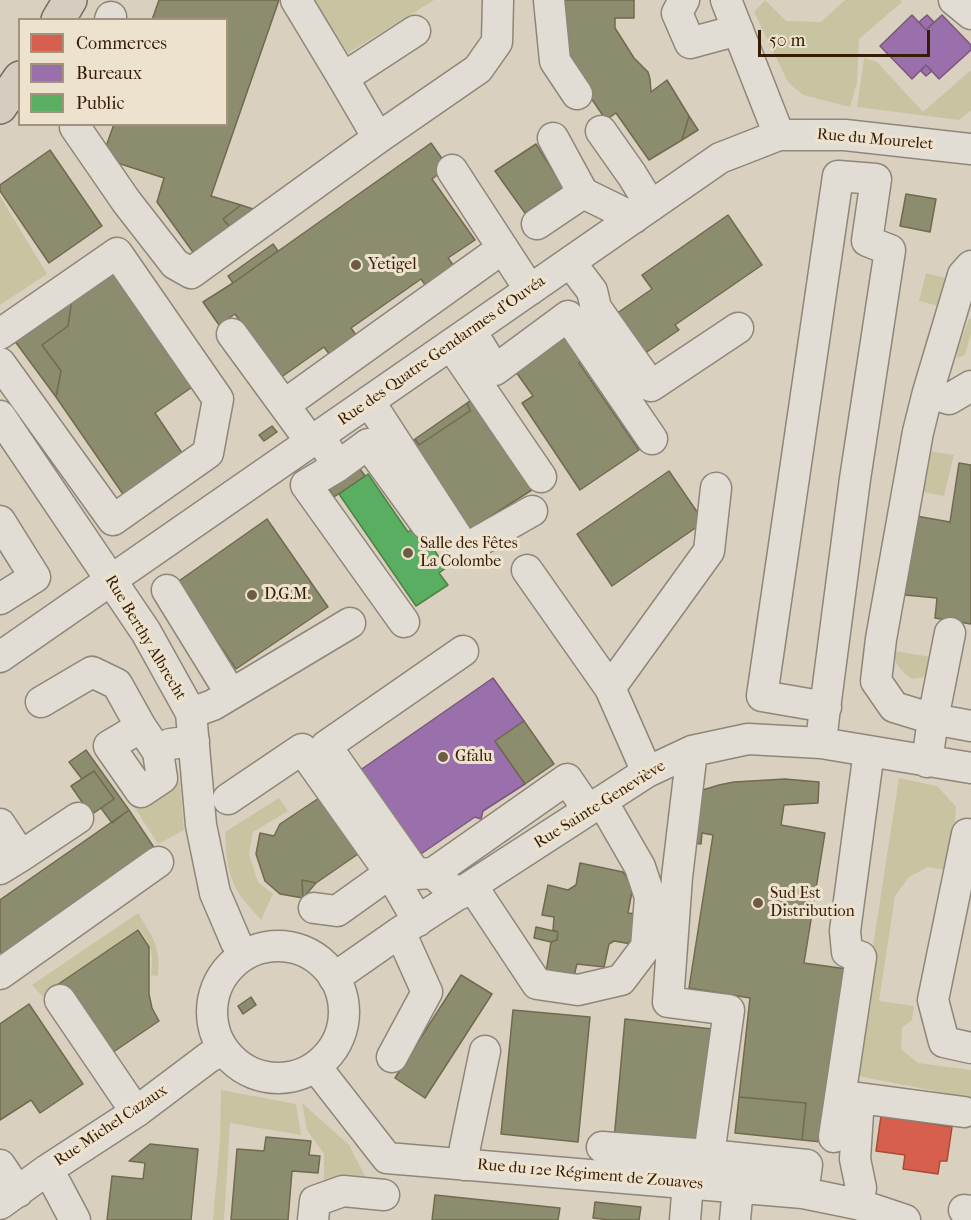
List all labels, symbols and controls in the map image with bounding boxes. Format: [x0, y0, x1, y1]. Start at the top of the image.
legend [18, 18, 228, 126]
scale bar [761, 18, 934, 56]
text: 50 m [769, 30, 805, 51]
text: Commerces [76, 33, 167, 54]
text: Bureaux [76, 63, 142, 84]
text: Public [76, 93, 124, 114]
street label: Rue du Mourelet [816, 125, 934, 155]
place label: Yetigel [368, 255, 417, 275]
marker: Yetigel [349, 258, 363, 272]
street label: Rue des Quatre Gendarmes d'Ouvéa [335, 272, 549, 430]
place label: Salle des Fêtes La Colombe [420, 534, 518, 572]
marker: Salle des Fêtes La Colombe [401, 546, 415, 560]
street label: Rue Berthy Albrecht [100, 572, 190, 704]
place label: D.G.M. [264, 585, 310, 605]
marker: D.G.M. [245, 588, 259, 602]
place label: Gfalu [455, 747, 492, 767]
marker: Gfalu [436, 750, 450, 764]
street label: Rue Sainte-Geneviève [531, 757, 669, 853]
place label: Sud Est Distribution [770, 884, 855, 922]
marker: Sud Est Distribution [751, 896, 765, 910]
street label: Rue Michel Cazaux [51, 1081, 171, 1171]
street label: Rue du 12e Régiment de Zouaves [476, 1156, 704, 1194]

